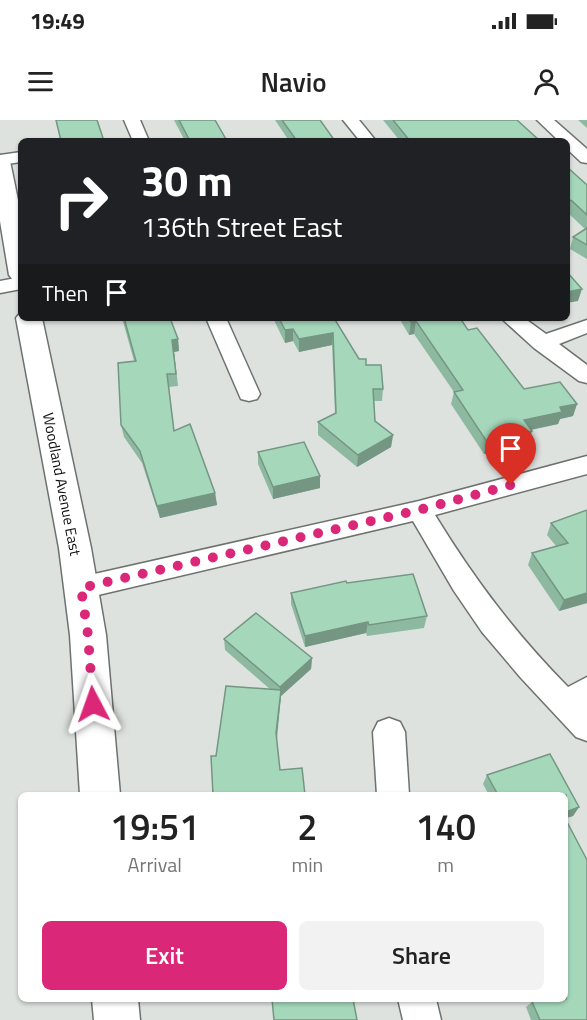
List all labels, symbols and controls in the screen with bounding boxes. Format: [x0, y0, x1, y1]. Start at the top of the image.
text: 19:49 [30, 4, 85, 38]
text: Navio [260, 61, 327, 102]
icon: menu [24, 65, 57, 98]
icon: person [530, 65, 563, 98]
text: 30 m [141, 148, 233, 212]
icon: right [42, 162, 120, 240]
text: 136th Street East [141, 206, 342, 247]
text: Then [42, 276, 88, 310]
icon: arrive [100, 276, 133, 309]
street label: Woodland Avenue East [37, 410, 87, 558]
pin [485, 423, 536, 485]
icon: arrive [494, 432, 527, 465]
position arrow [61, 672, 125, 736]
text: 19:51 [110, 799, 199, 854]
text: 2 [297, 799, 317, 854]
text: 140 [415, 799, 476, 854]
text: Arrival [128, 849, 182, 880]
text: min [291, 849, 323, 880]
text: m [437, 849, 454, 880]
button: Exit [42, 921, 287, 990]
button: Share [299, 921, 544, 990]

